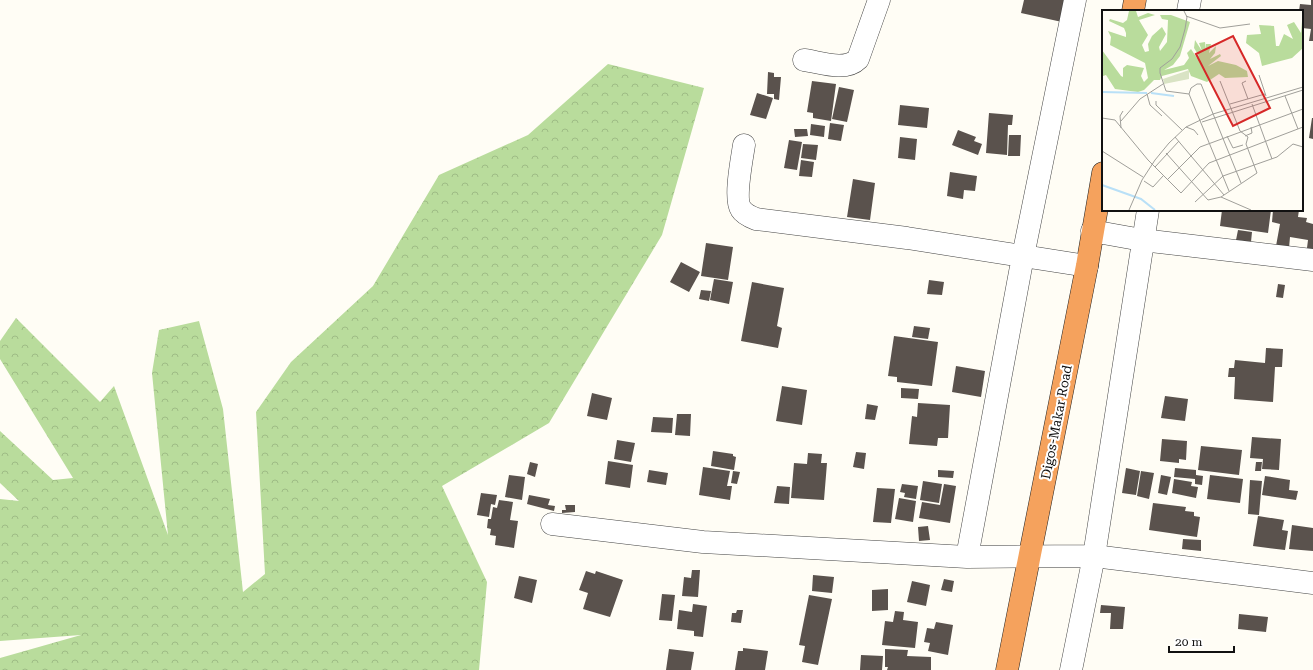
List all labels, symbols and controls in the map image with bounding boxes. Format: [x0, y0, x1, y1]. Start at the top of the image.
inset map [1102, 10, 1303, 211]
street label: Digos-Makar Road [1038, 363, 1075, 480]
scale bar [1169, 628, 1234, 654]
text: 20 m [1175, 635, 1202, 649]

